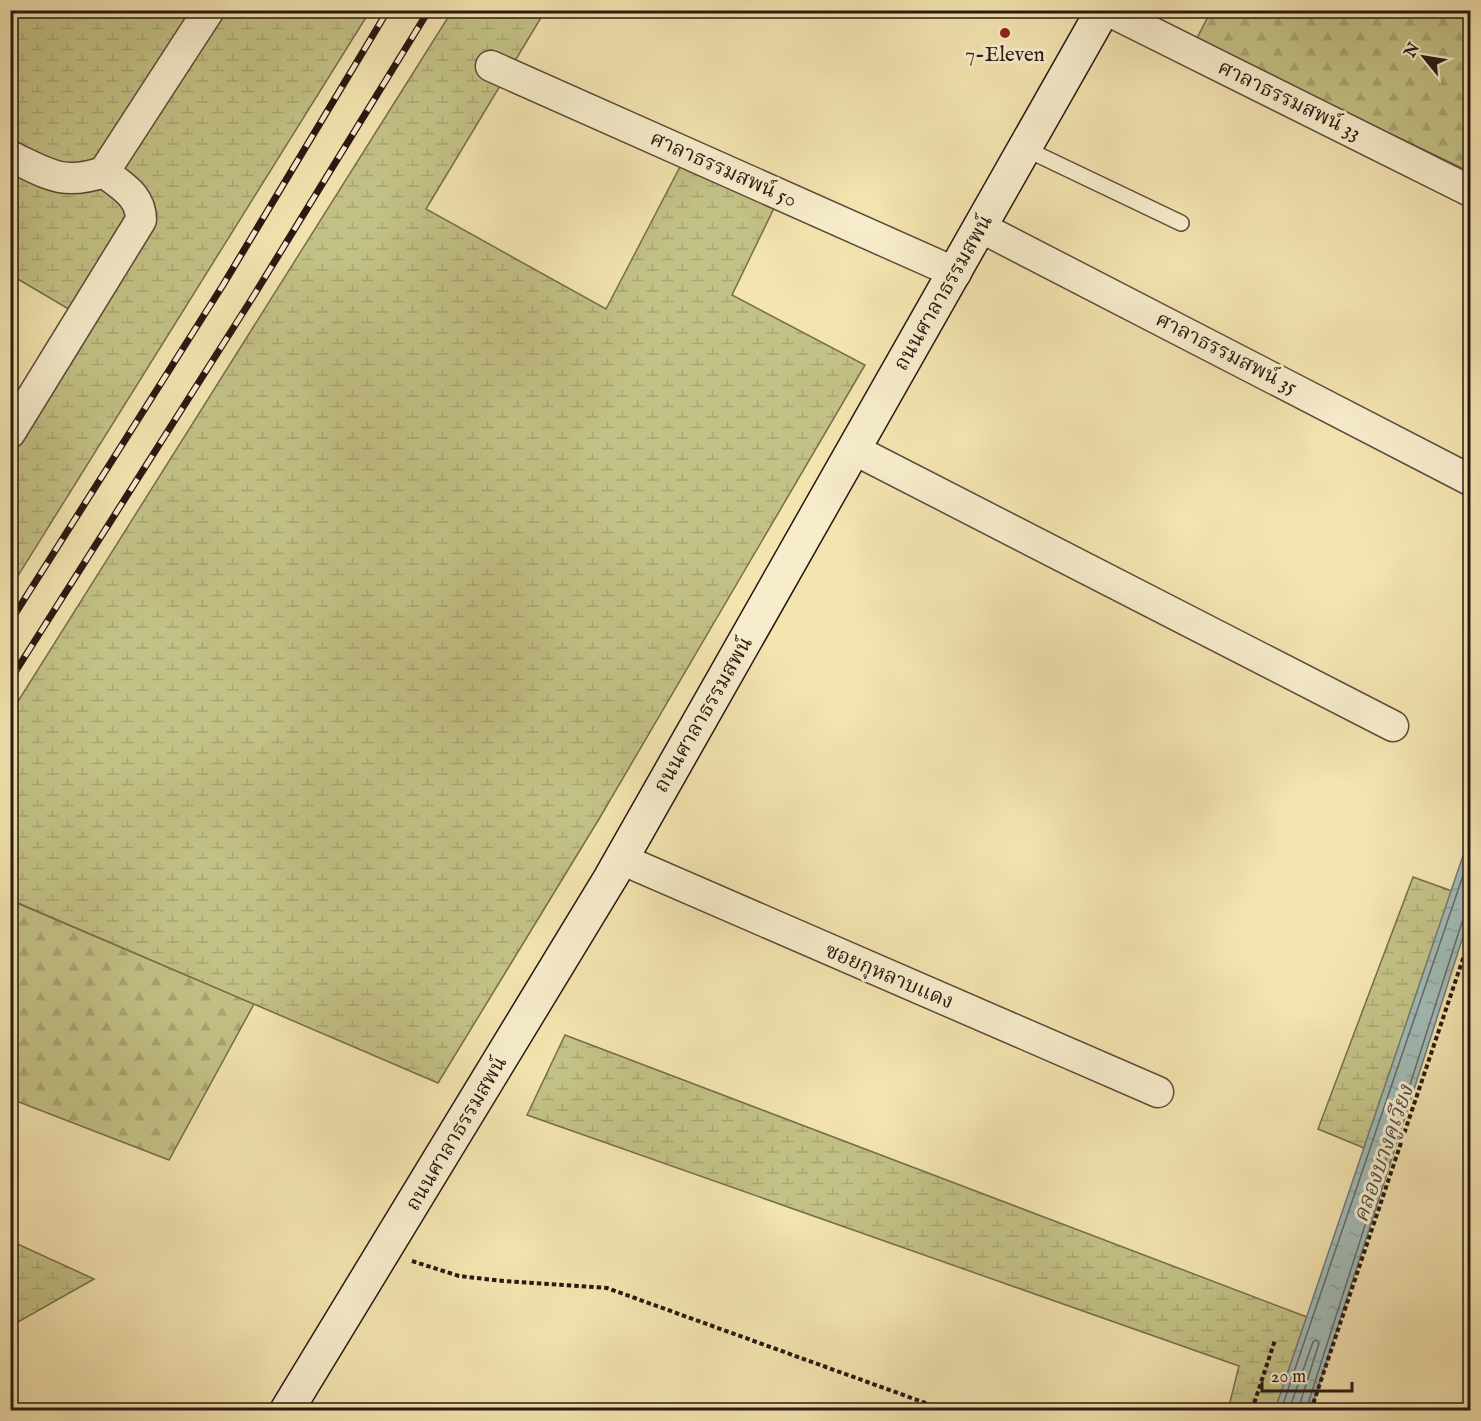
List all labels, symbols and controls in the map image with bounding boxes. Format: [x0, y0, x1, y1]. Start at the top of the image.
marker: 7-Eleven [998, 26, 1012, 40]
north arrow [1394, 27, 1454, 87]
text: N [1400, 39, 1425, 62]
place label: 7-Eleven [965, 42, 1045, 69]
street label: ศาลาธรรมสพน์ 33 [1213, 54, 1365, 147]
street label: ศาลาธรรมสพน์ 50 [645, 125, 801, 214]
street label: ถนนศาลาธรรมสพน์ [887, 209, 1000, 376]
street label: ศาลาธรรมสพน์ 35 [1151, 306, 1302, 401]
street label: ถนนศาลาธรรมสพน์ [647, 631, 760, 798]
street label: ซอยกุหลาบแดง [821, 938, 957, 1016]
street label: ถนนศาลาธรรมสพน์ [399, 1051, 514, 1216]
water label: คลองบางคูเวียง [1347, 1081, 1421, 1226]
scale bar [1262, 1355, 1352, 1393]
text: 20 m [1271, 1366, 1306, 1389]

